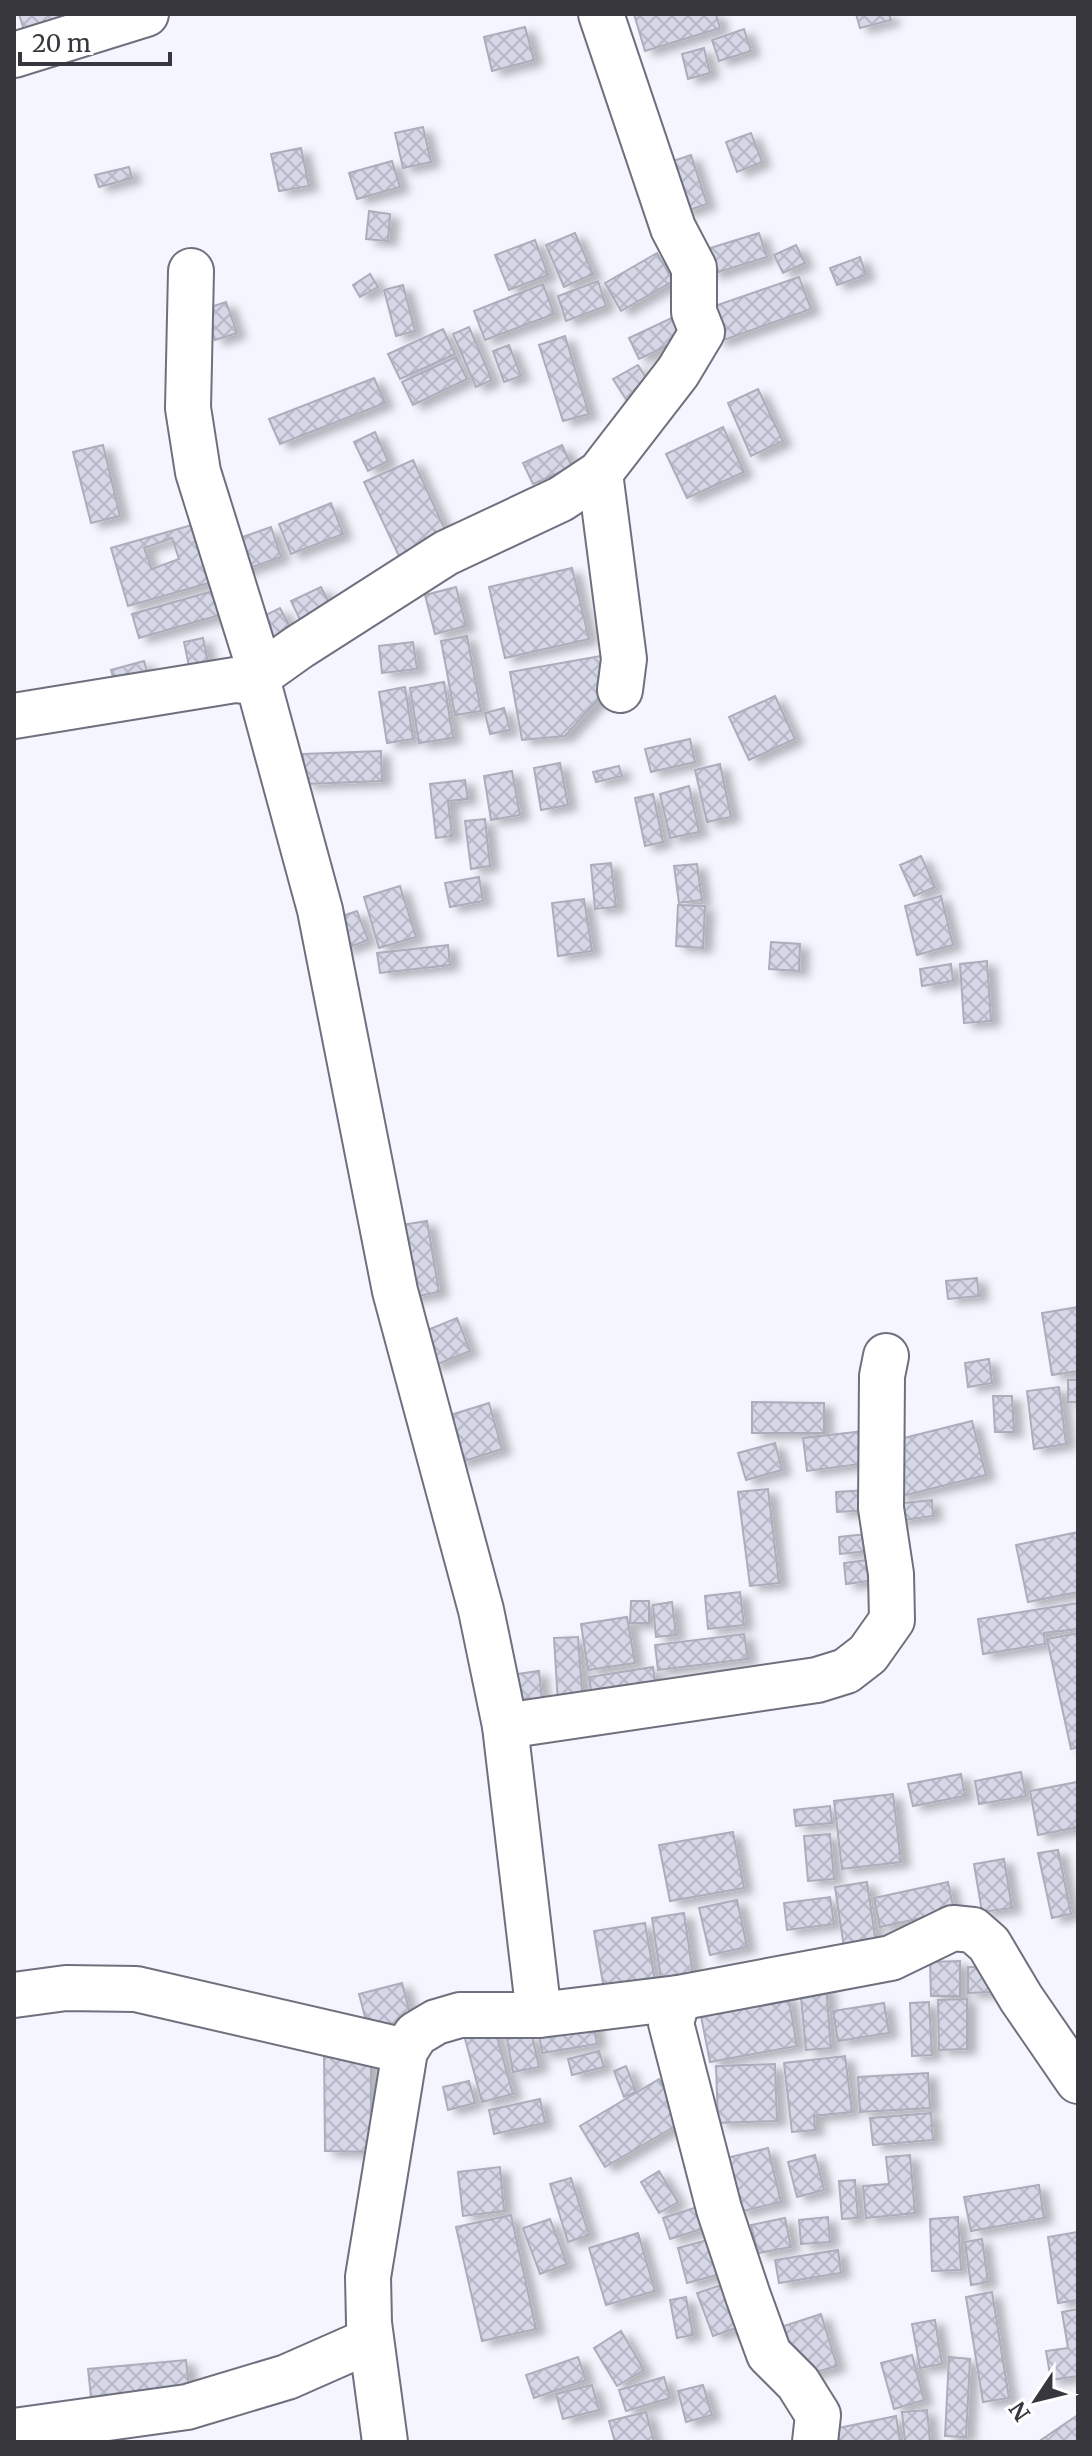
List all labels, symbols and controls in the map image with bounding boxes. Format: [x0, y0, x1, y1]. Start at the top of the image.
scale bar [20, 16, 170, 66]
text: 20 m [32, 28, 91, 59]
north arrow [996, 2360, 1076, 2440]
text: N [1003, 2396, 1036, 2427]

